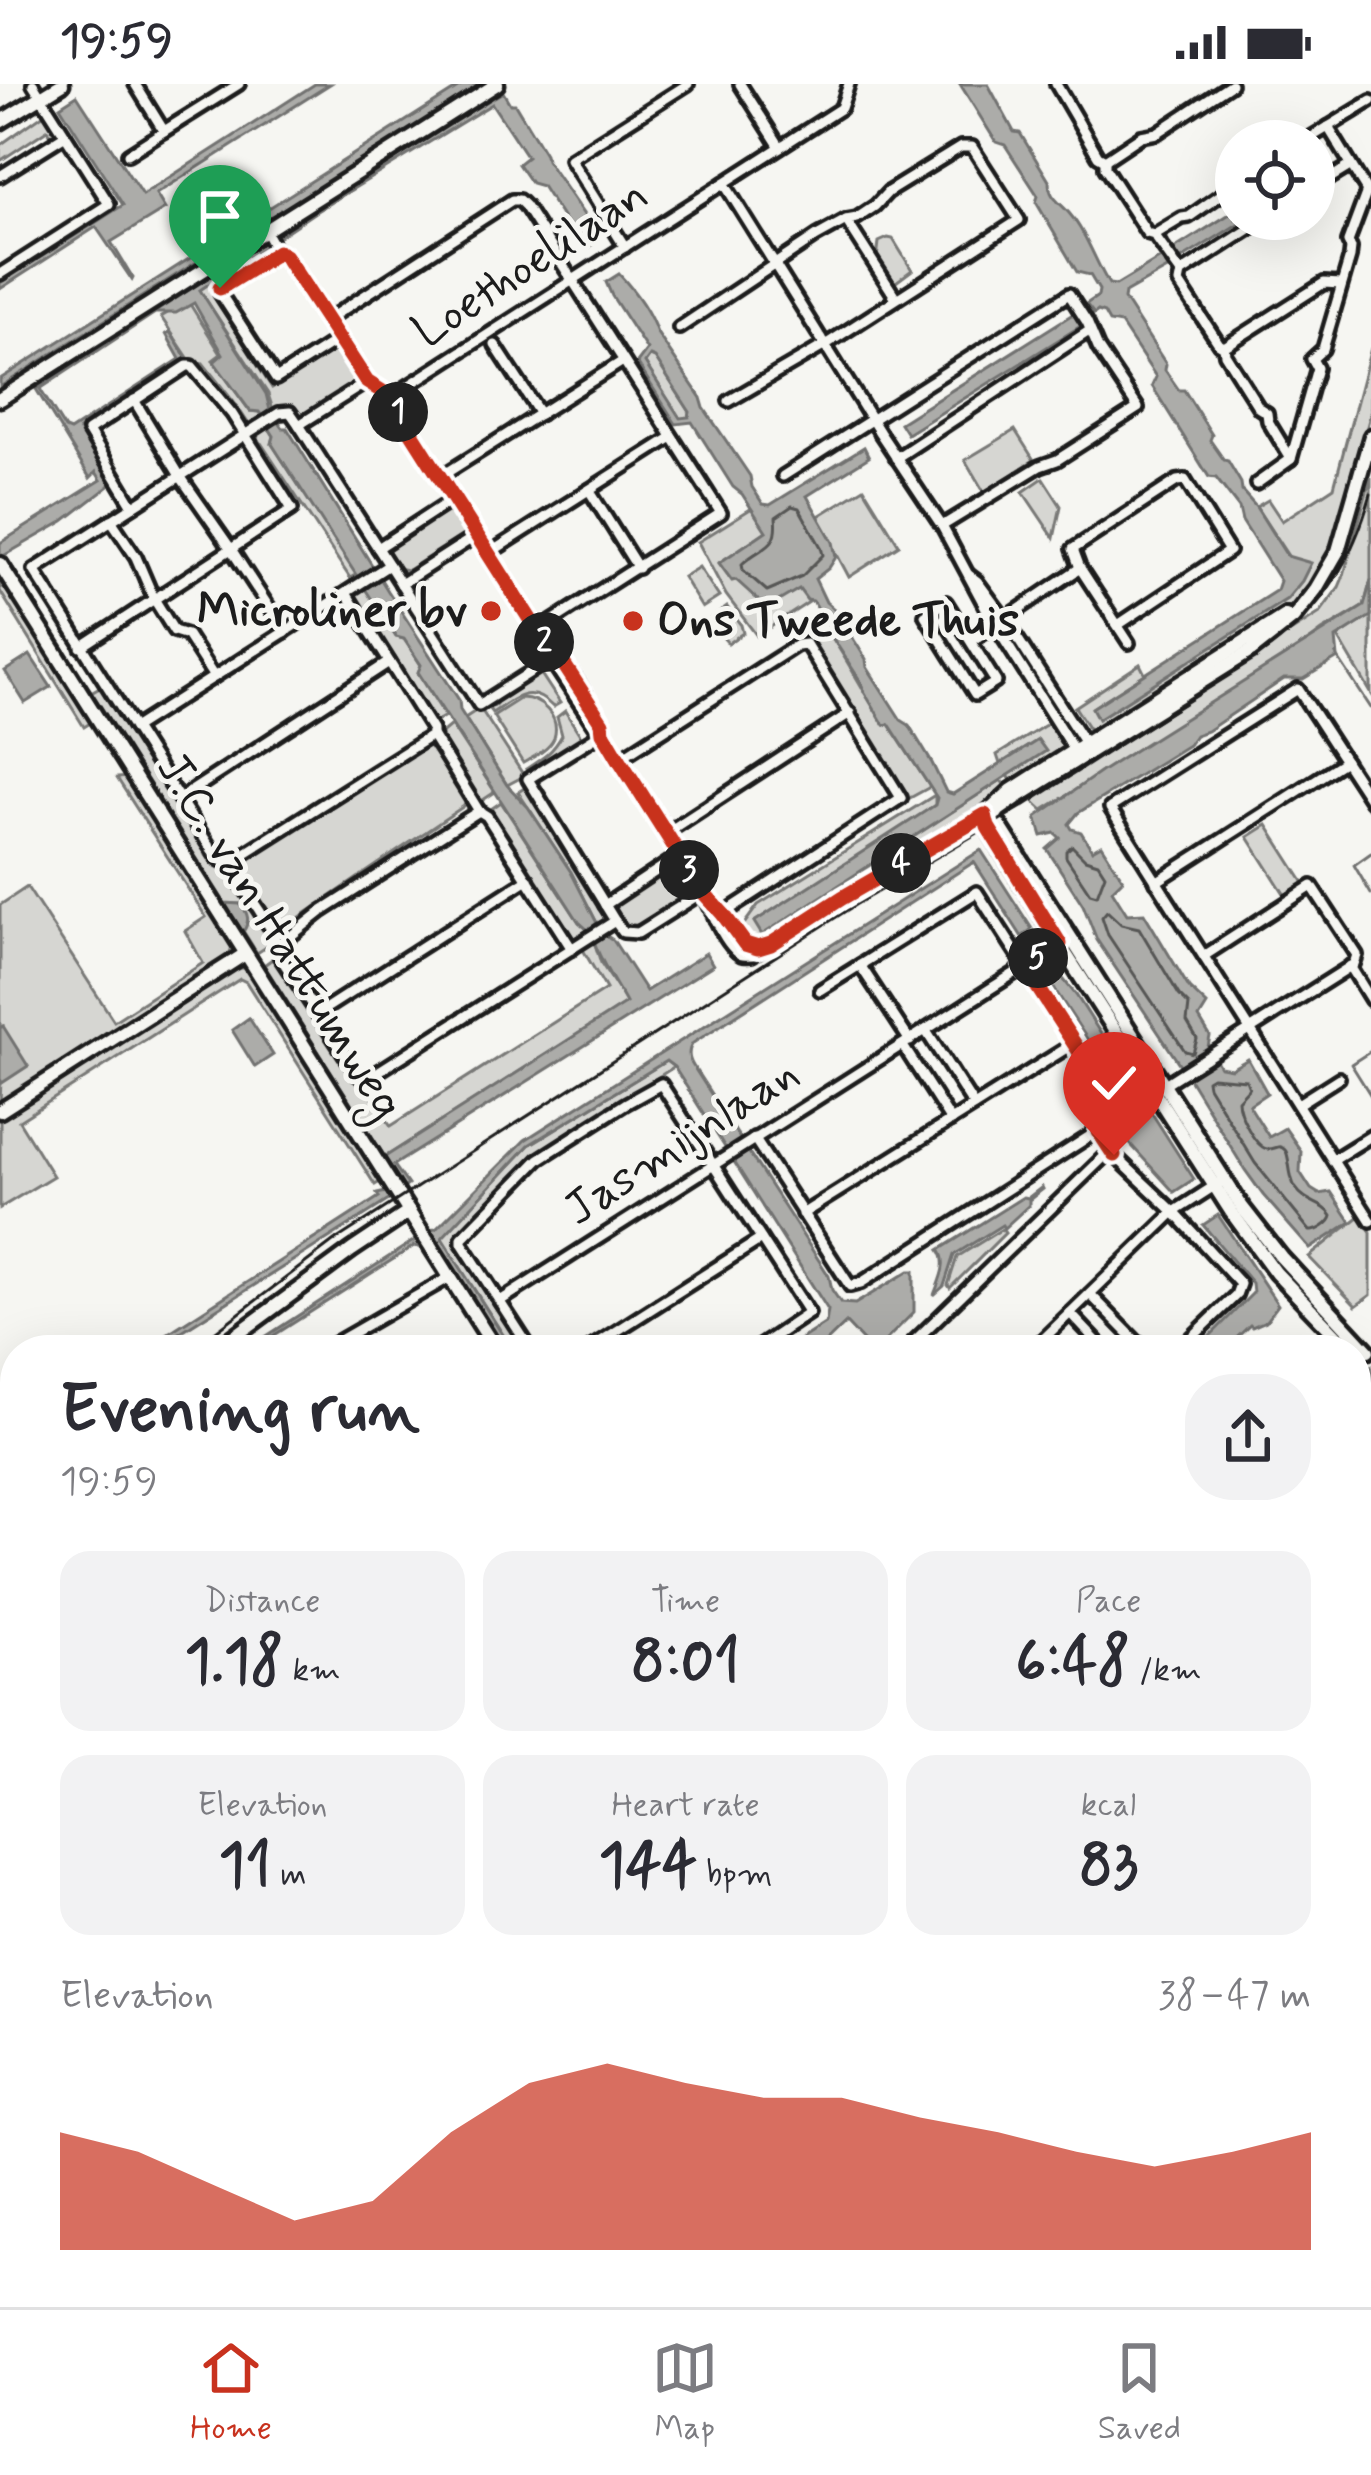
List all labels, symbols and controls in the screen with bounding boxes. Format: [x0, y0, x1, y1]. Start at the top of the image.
text: 19:59 [60, 13, 173, 72]
map controls [1215, 120, 1335, 240]
button: locate [1215, 120, 1335, 240]
street label: Loethoelilaan [401, 164, 661, 364]
pin [169, 165, 271, 288]
icon: arrive [187, 183, 253, 249]
pin: 1 [368, 382, 428, 442]
text: 1 [391, 390, 405, 434]
place label: Microliner bv [197, 580, 468, 643]
place label: Ons Tweede Thuis [657, 590, 1019, 653]
marker: Microliner bv [478, 598, 504, 624]
marker: Ons Tweede Thuis [620, 608, 646, 634]
pin: 2 [514, 612, 574, 672]
text: 2 [536, 620, 552, 664]
street label: J.C. van Hattumweg [138, 742, 417, 1134]
pin: 4 [871, 833, 931, 893]
pin: 3 [659, 840, 719, 900]
text: 4 [891, 841, 911, 885]
text: 3 [682, 848, 696, 892]
pin: 5 [1008, 928, 1068, 988]
text: 5 [1028, 936, 1048, 980]
pin [1063, 1032, 1165, 1155]
street label: Jasmijnlaan [553, 1043, 811, 1241]
icon: check [1081, 1050, 1147, 1116]
text: Evening run [60, 1369, 420, 1455]
button: share [1185, 1374, 1311, 1500]
text: 19:59 [60, 1457, 158, 1508]
text: Distance [205, 1580, 321, 1624]
text: Time [651, 1580, 720, 1624]
text: Pace [1076, 1580, 1141, 1624]
text: 1.18 [184, 1624, 283, 1703]
text: 8:01 [631, 1624, 740, 1703]
text: 6:48 [1016, 1624, 1130, 1703]
text: km [283, 1649, 341, 1693]
text: /km [1130, 1649, 1202, 1693]
text: Elevation [198, 1784, 327, 1828]
text: Heart rate [611, 1784, 760, 1828]
text: kcal [1081, 1784, 1136, 1828]
text: 11 [219, 1828, 271, 1907]
text: 144 [599, 1828, 697, 1907]
text: 83 [1079, 1828, 1138, 1907]
text: m [271, 1853, 306, 1897]
text: bpm [697, 1853, 772, 1897]
text: Elevation [60, 1971, 214, 2022]
text: 38–47 m [1158, 1971, 1311, 2022]
tab: Home [190, 2335, 272, 2451]
tab: Map [652, 2335, 718, 2451]
tab: Saved [1098, 2335, 1181, 2451]

